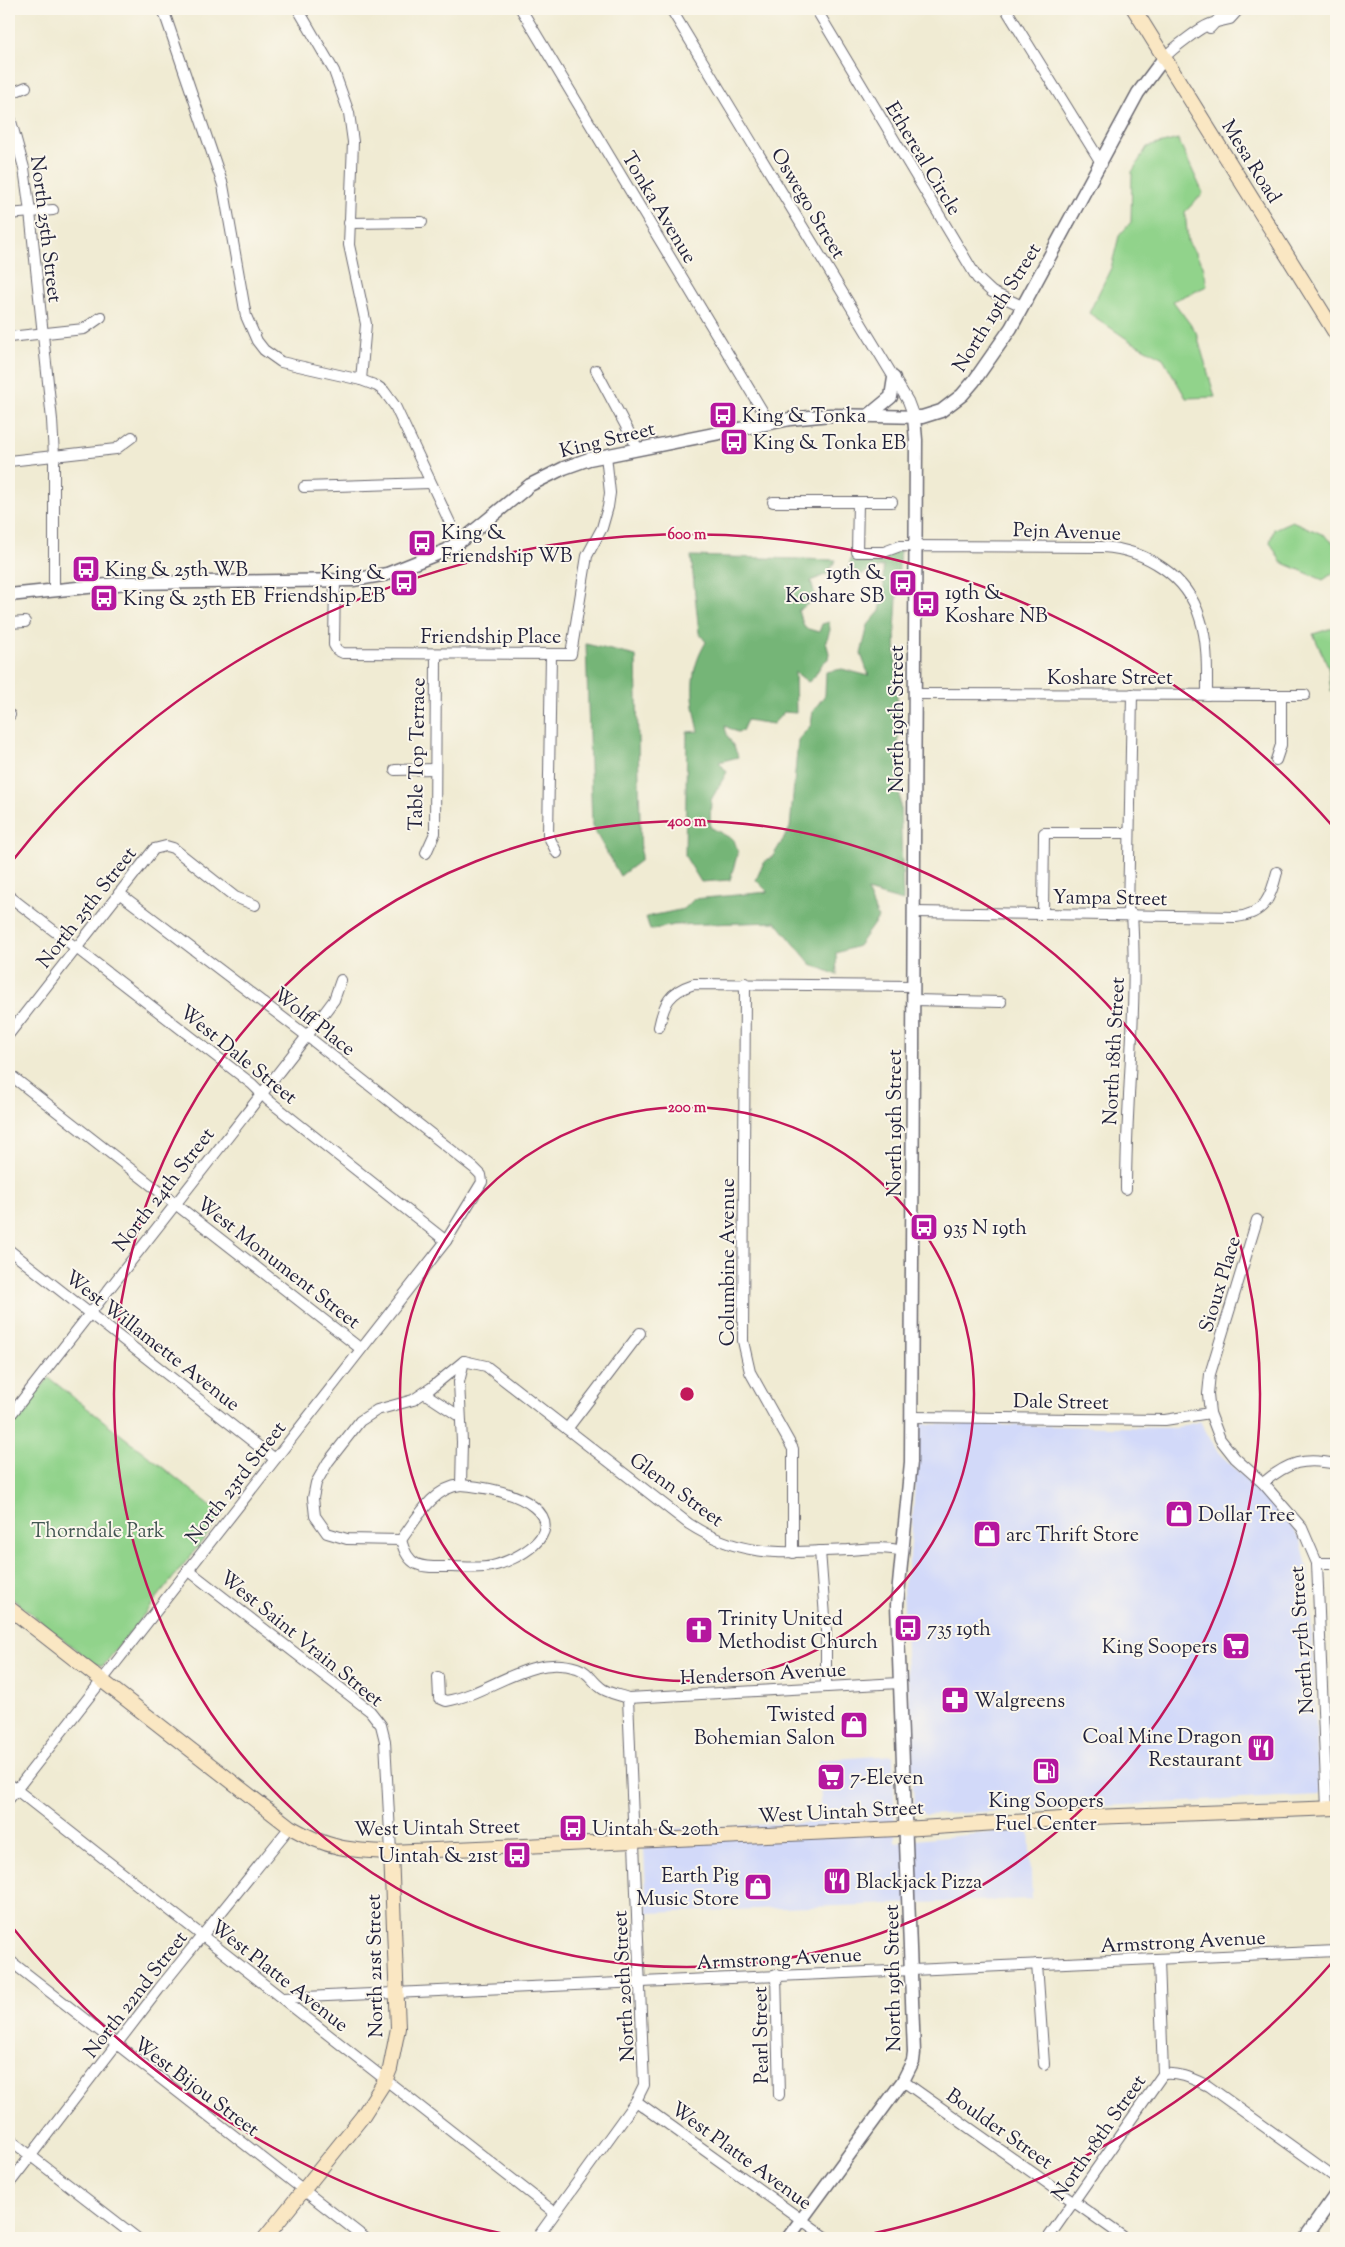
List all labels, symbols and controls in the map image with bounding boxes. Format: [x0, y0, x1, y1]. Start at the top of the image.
street label: Ethereal Circle [876, 97, 967, 222]
street label: Mesa Road [1213, 115, 1287, 210]
street label: Oswego Street [762, 143, 852, 266]
street label: Tonka Avenue [613, 147, 703, 270]
street label: North 25th Street [21, 154, 68, 304]
street label: North 19th Street [947, 238, 1050, 379]
bus stop icon: King & Tonka [708, 400, 738, 430]
place label: King & Tonka [742, 403, 866, 432]
street label: King Street [557, 416, 659, 467]
bus stop icon: King & Tonka EB [719, 427, 749, 457]
place label: King & Tonka EB [753, 430, 907, 459]
street label: Pejn Avenue [1012, 517, 1121, 550]
place label: King & Friendship WB [441, 520, 573, 572]
text: 600 m [668, 525, 707, 546]
bus stop icon: King & Friendship WB [407, 528, 437, 558]
bus stop icon: King & 25th WB [71, 554, 101, 584]
place label: King & 25th WB [105, 557, 248, 586]
place label: King & Friendship EB [264, 560, 385, 612]
place label: 19th & Koshare SB [785, 560, 884, 612]
bus stop icon: King & Friendship EB [389, 568, 419, 598]
bus stop icon: 19th & Koshare SB [888, 568, 918, 598]
place label: 19th & Koshare NB [945, 580, 1048, 632]
bus stop icon: King & 25th EB [89, 583, 119, 613]
place label: King & 25th EB [123, 586, 256, 615]
bus stop icon: 19th & Koshare NB [911, 589, 941, 619]
street label: Friendship Place [421, 624, 561, 653]
street label: North 19th Street [884, 645, 913, 793]
street label: Koshare Street [1047, 665, 1173, 694]
street label: Table Top Terrace [403, 677, 434, 831]
text: 400 m [667, 812, 707, 833]
street label: North 25th Street [31, 841, 145, 976]
street label: Yampa Street [1052, 884, 1168, 915]
street label: North 18th Street [1097, 976, 1134, 1126]
street label: Wolff Place [266, 982, 361, 1064]
street label: West Dale Street [172, 999, 303, 1113]
street label: North 19th Street [882, 1049, 911, 1197]
text: 200 m [668, 1098, 707, 1119]
street label: North 24th Street [107, 1122, 223, 1259]
street label: Columbine Avenue [715, 1178, 744, 1346]
street label: West Monument Street [189, 1191, 366, 1337]
bus stop icon: 935 N 19th [909, 1212, 939, 1242]
place label: 935 N 19th [943, 1215, 1027, 1244]
street label: Sioux Place [1193, 1233, 1250, 1336]
street label: West Willamette Avenue [58, 1264, 245, 1420]
centre of rings [678, 1385, 696, 1403]
street label: Dale Street [1013, 1388, 1109, 1419]
street label: North 23rd Street [180, 1416, 294, 1551]
street label: Glenn Street [622, 1447, 729, 1535]
shop icon: Dollar Tree [1164, 1499, 1194, 1529]
place label: Dollar Tree [1198, 1502, 1295, 1531]
park label: Thorndale Park [31, 1518, 165, 1547]
shop icon: arc Thrift Store [972, 1519, 1002, 1549]
place label: arc Thrift Store [1006, 1522, 1139, 1551]
street label: West Saint Vrain Street [212, 1565, 389, 1715]
street label: North 17th Street [1284, 1565, 1323, 1715]
place label: Trinity United Methodist Church [718, 1606, 878, 1658]
bus stop icon: 735 19th [893, 1613, 923, 1643]
church icon: Trinity United Methodist Church [684, 1615, 714, 1645]
place label: 735 19th [927, 1616, 991, 1645]
supermarket icon: King Soopers [1221, 1631, 1251, 1661]
place label: King Soopers [1102, 1634, 1217, 1663]
street label: Henderson Avenue [679, 1657, 847, 1694]
pharmacy icon: Walgreens [940, 1685, 970, 1715]
place label: Walgreens [974, 1688, 1065, 1717]
place label: Twisted Bohemian Salon [694, 1702, 835, 1754]
shop icon: Twisted Bohemian Salon [839, 1710, 869, 1740]
place label: Coal Mine Dragon Restaurant [1082, 1724, 1242, 1776]
restaurant icon: Coal Mine Dragon Restaurant [1246, 1733, 1276, 1763]
fuel station icon: King Soopers Fuel Center [1031, 1756, 1061, 1786]
supermarket icon: 7-Eleven [816, 1762, 846, 1792]
place label: 7-Eleven [850, 1765, 924, 1794]
place label: King Soopers Fuel Center [988, 1788, 1104, 1840]
street label: West Uintah Street [758, 1795, 925, 1832]
bus stop icon: Uintah & 20th [558, 1813, 588, 1843]
street label: West Uintah Street [354, 1814, 520, 1845]
place label: Uintah & 20th [592, 1816, 720, 1845]
bus stop icon: Uintah & 21st [502, 1840, 532, 1870]
place label: Uintah & 21st [378, 1843, 498, 1872]
place label: Earth Pig Music Store [636, 1863, 739, 1915]
restaurant icon: Blackjack Pizza [822, 1866, 852, 1896]
place label: Blackjack Pizza [856, 1869, 982, 1898]
shop icon: Earth Pig Music Store [743, 1872, 773, 1902]
street label: North 21st Street [361, 1894, 392, 2038]
street label: North 19th Street [879, 1904, 910, 2052]
street label: North 20th Street [607, 1909, 644, 2062]
street label: West Platte Avenue [203, 1914, 354, 2040]
street label: Armstrong Avenue [1100, 1925, 1267, 1962]
street label: North 22nd Street [78, 1926, 196, 2065]
street label: Armstrong Avenue [696, 1942, 863, 1979]
street label: Pearl Street [747, 1986, 778, 2084]
street label: West Bijou Street [127, 2031, 265, 2145]
street label: North 18th Street [1046, 2069, 1155, 2207]
street label: Boulder Street [939, 2083, 1058, 2178]
street label: West Platte Avenue [664, 2096, 817, 2218]

